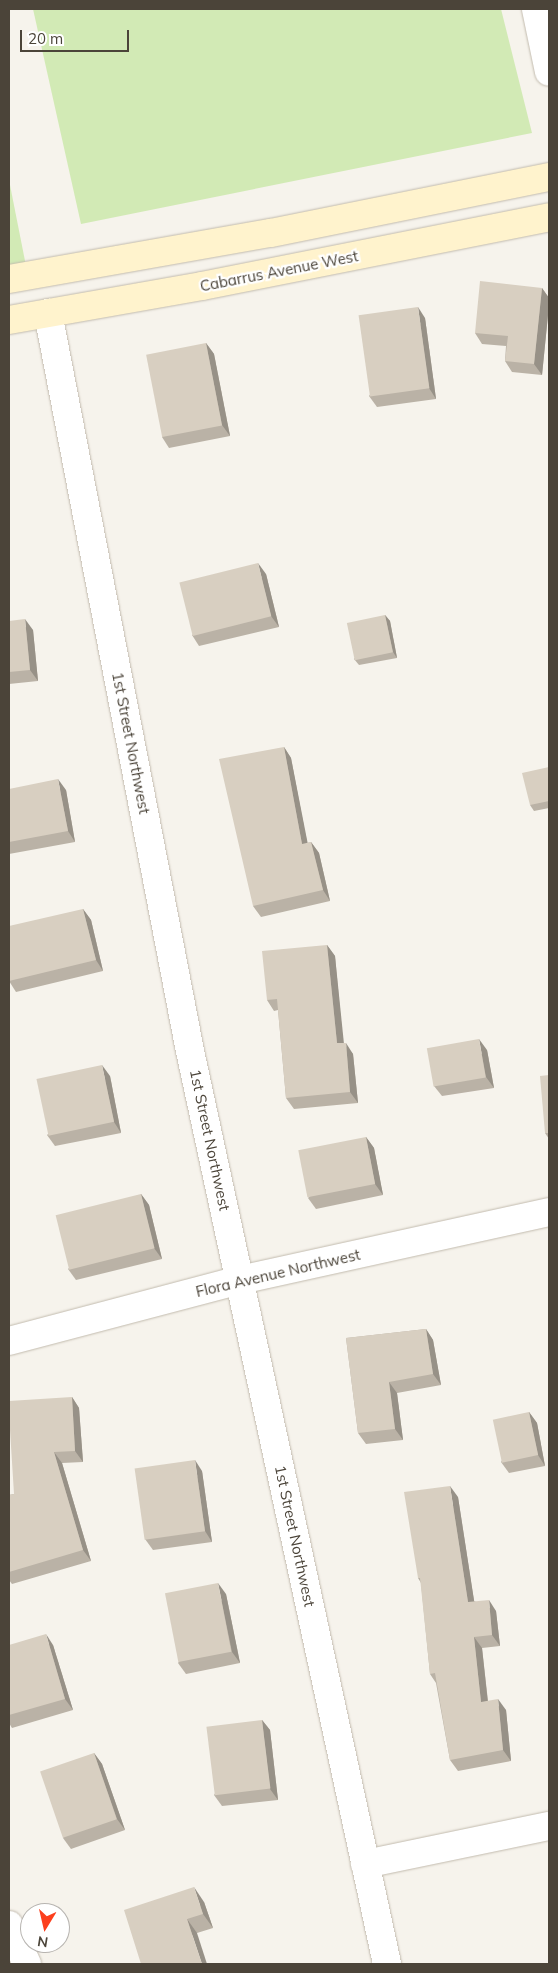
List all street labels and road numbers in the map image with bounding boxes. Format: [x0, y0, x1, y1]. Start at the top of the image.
street label: Cabarrus Avenue West [198, 247, 360, 295]
street label: 1st Street Northwest [108, 671, 154, 815]
street label: 1st Street Northwest [186, 1068, 234, 1212]
street label: Flora Avenue Northwest [194, 1245, 362, 1301]
street label: 1st Street Northwest [271, 1464, 319, 1608]

